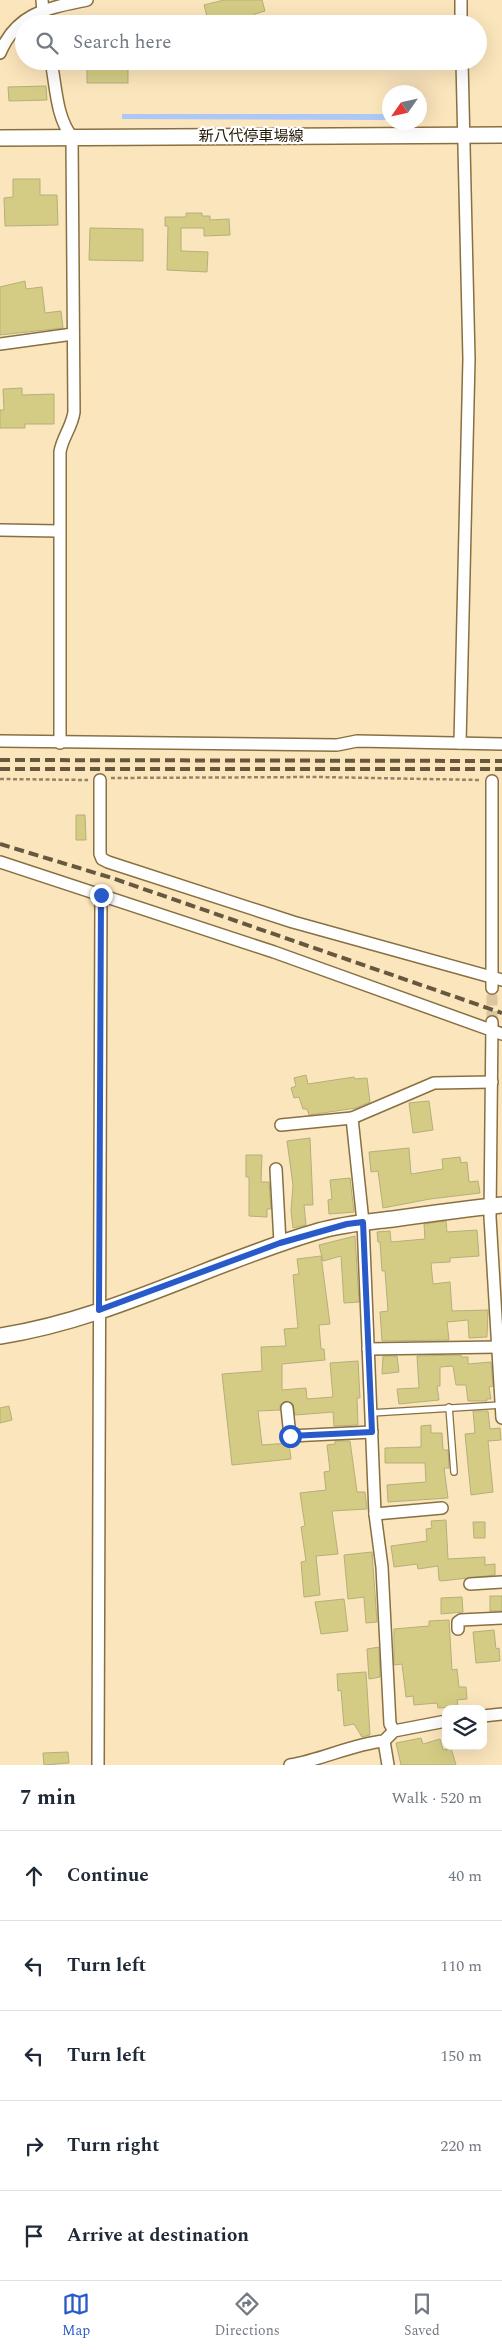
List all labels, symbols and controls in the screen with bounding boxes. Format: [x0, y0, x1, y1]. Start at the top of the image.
search box [15, 15, 487, 70]
text: Search here [73, 28, 172, 57]
icon: search [33, 29, 61, 57]
north arrow [382, 85, 427, 130]
street label: 新八代停車場線 [198, 125, 304, 148]
route end [90, 884, 113, 907]
route start [279, 1425, 302, 1448]
map controls [442, 1705, 487, 1750]
button: layers [442, 1705, 487, 1750]
text: 7 min [20, 1782, 76, 1814]
text: Walk · 520 m [391, 1786, 482, 1810]
text: Continue [67, 1861, 149, 1890]
icon: ahead [20, 1862, 48, 1890]
text: 40 m [448, 1864, 482, 1888]
text: Turn left [67, 1951, 146, 1980]
icon: left [20, 1952, 48, 1980]
text: 110 m [440, 1954, 482, 1978]
text: Turn left [67, 2041, 146, 2070]
icon: left [20, 2042, 48, 2070]
text: 150 m [440, 2044, 482, 2068]
text: Turn right [67, 2131, 160, 2160]
icon: right [20, 2132, 48, 2160]
text: 220 m [440, 2134, 482, 2158]
text: Arrive at destination [67, 2221, 249, 2250]
icon: arrive [20, 2222, 48, 2250]
tab: Map [62, 2290, 90, 2341]
tab: Directions [214, 2290, 280, 2341]
tab: Saved [404, 2290, 440, 2341]

